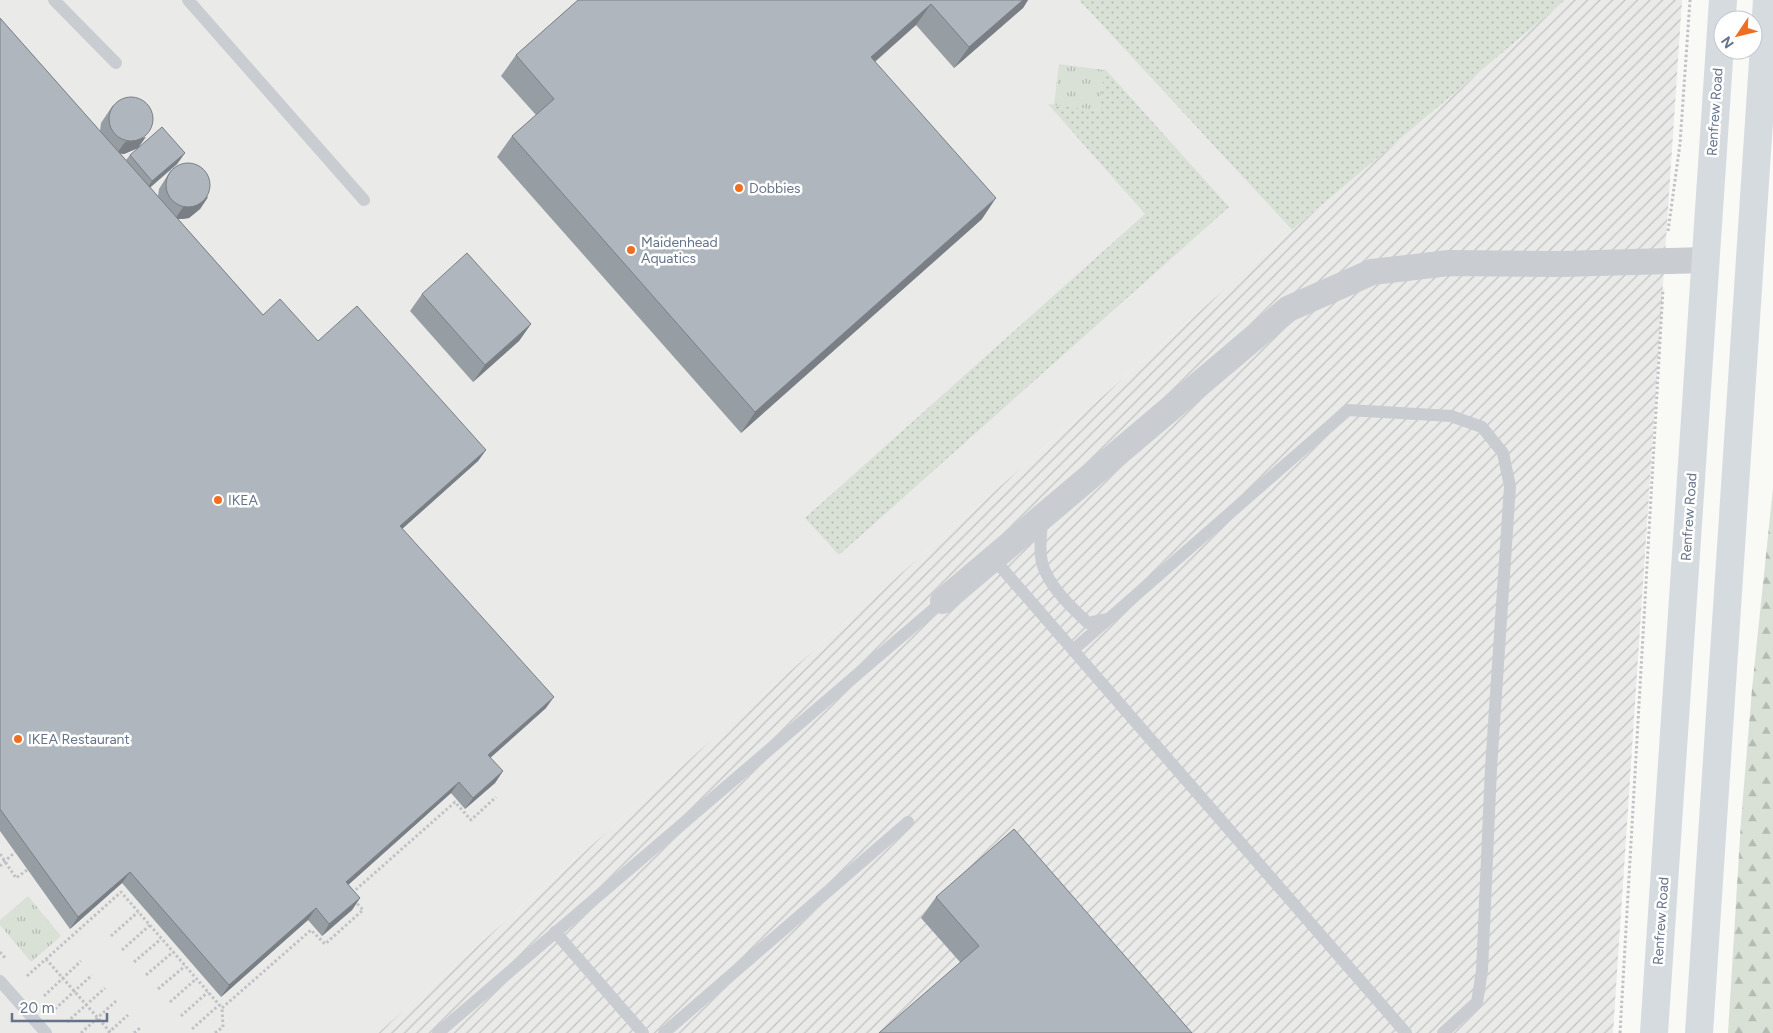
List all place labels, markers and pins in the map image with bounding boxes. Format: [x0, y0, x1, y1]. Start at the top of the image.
place label: Dobbies [749, 180, 801, 197]
marker: Dobbies [733, 182, 745, 194]
place label: Maidenhead Aquatics [641, 234, 718, 267]
marker: Maidenhead Aquatics [625, 244, 637, 256]
place label: IKEA [228, 492, 259, 509]
marker: IKEA [212, 494, 224, 506]
place label: IKEA Restaurant [28, 731, 130, 748]
marker: IKEA Restaurant [12, 733, 24, 745]

